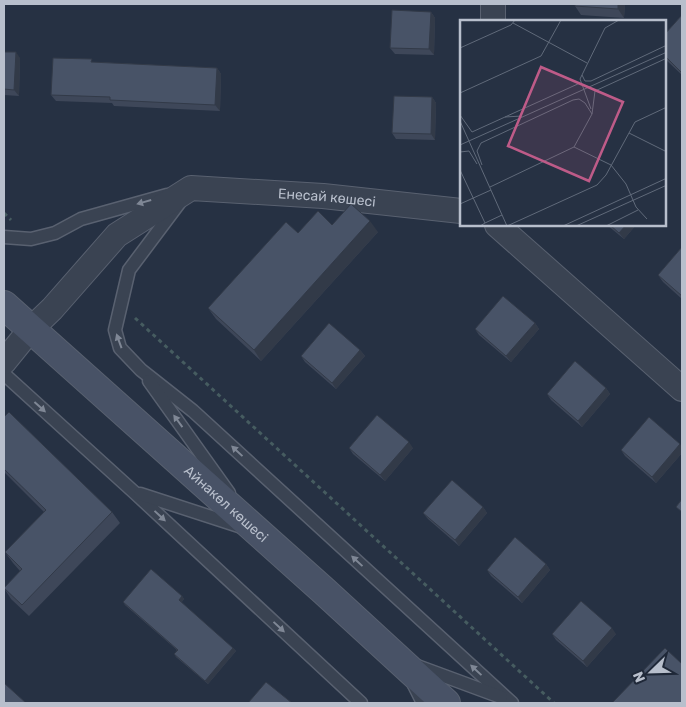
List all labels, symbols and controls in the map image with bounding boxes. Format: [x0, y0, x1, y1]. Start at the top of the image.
inset map [460, 20, 666, 226]
street label: Енесай көшесі [278, 185, 376, 211]
one-way arrow [136, 198, 151, 206]
one-way arrow [114, 333, 122, 348]
one-way arrow [33, 401, 45, 413]
one-way arrow [173, 414, 183, 428]
one-way arrow [231, 445, 243, 457]
street label: Айнакөл көшесі [180, 462, 271, 546]
one-way arrow [154, 510, 166, 522]
one-way arrow [351, 555, 363, 567]
one-way arrow [273, 621, 285, 633]
north arrow [626, 647, 676, 697]
one-way arrow [470, 665, 483, 676]
text: N [630, 669, 649, 685]

